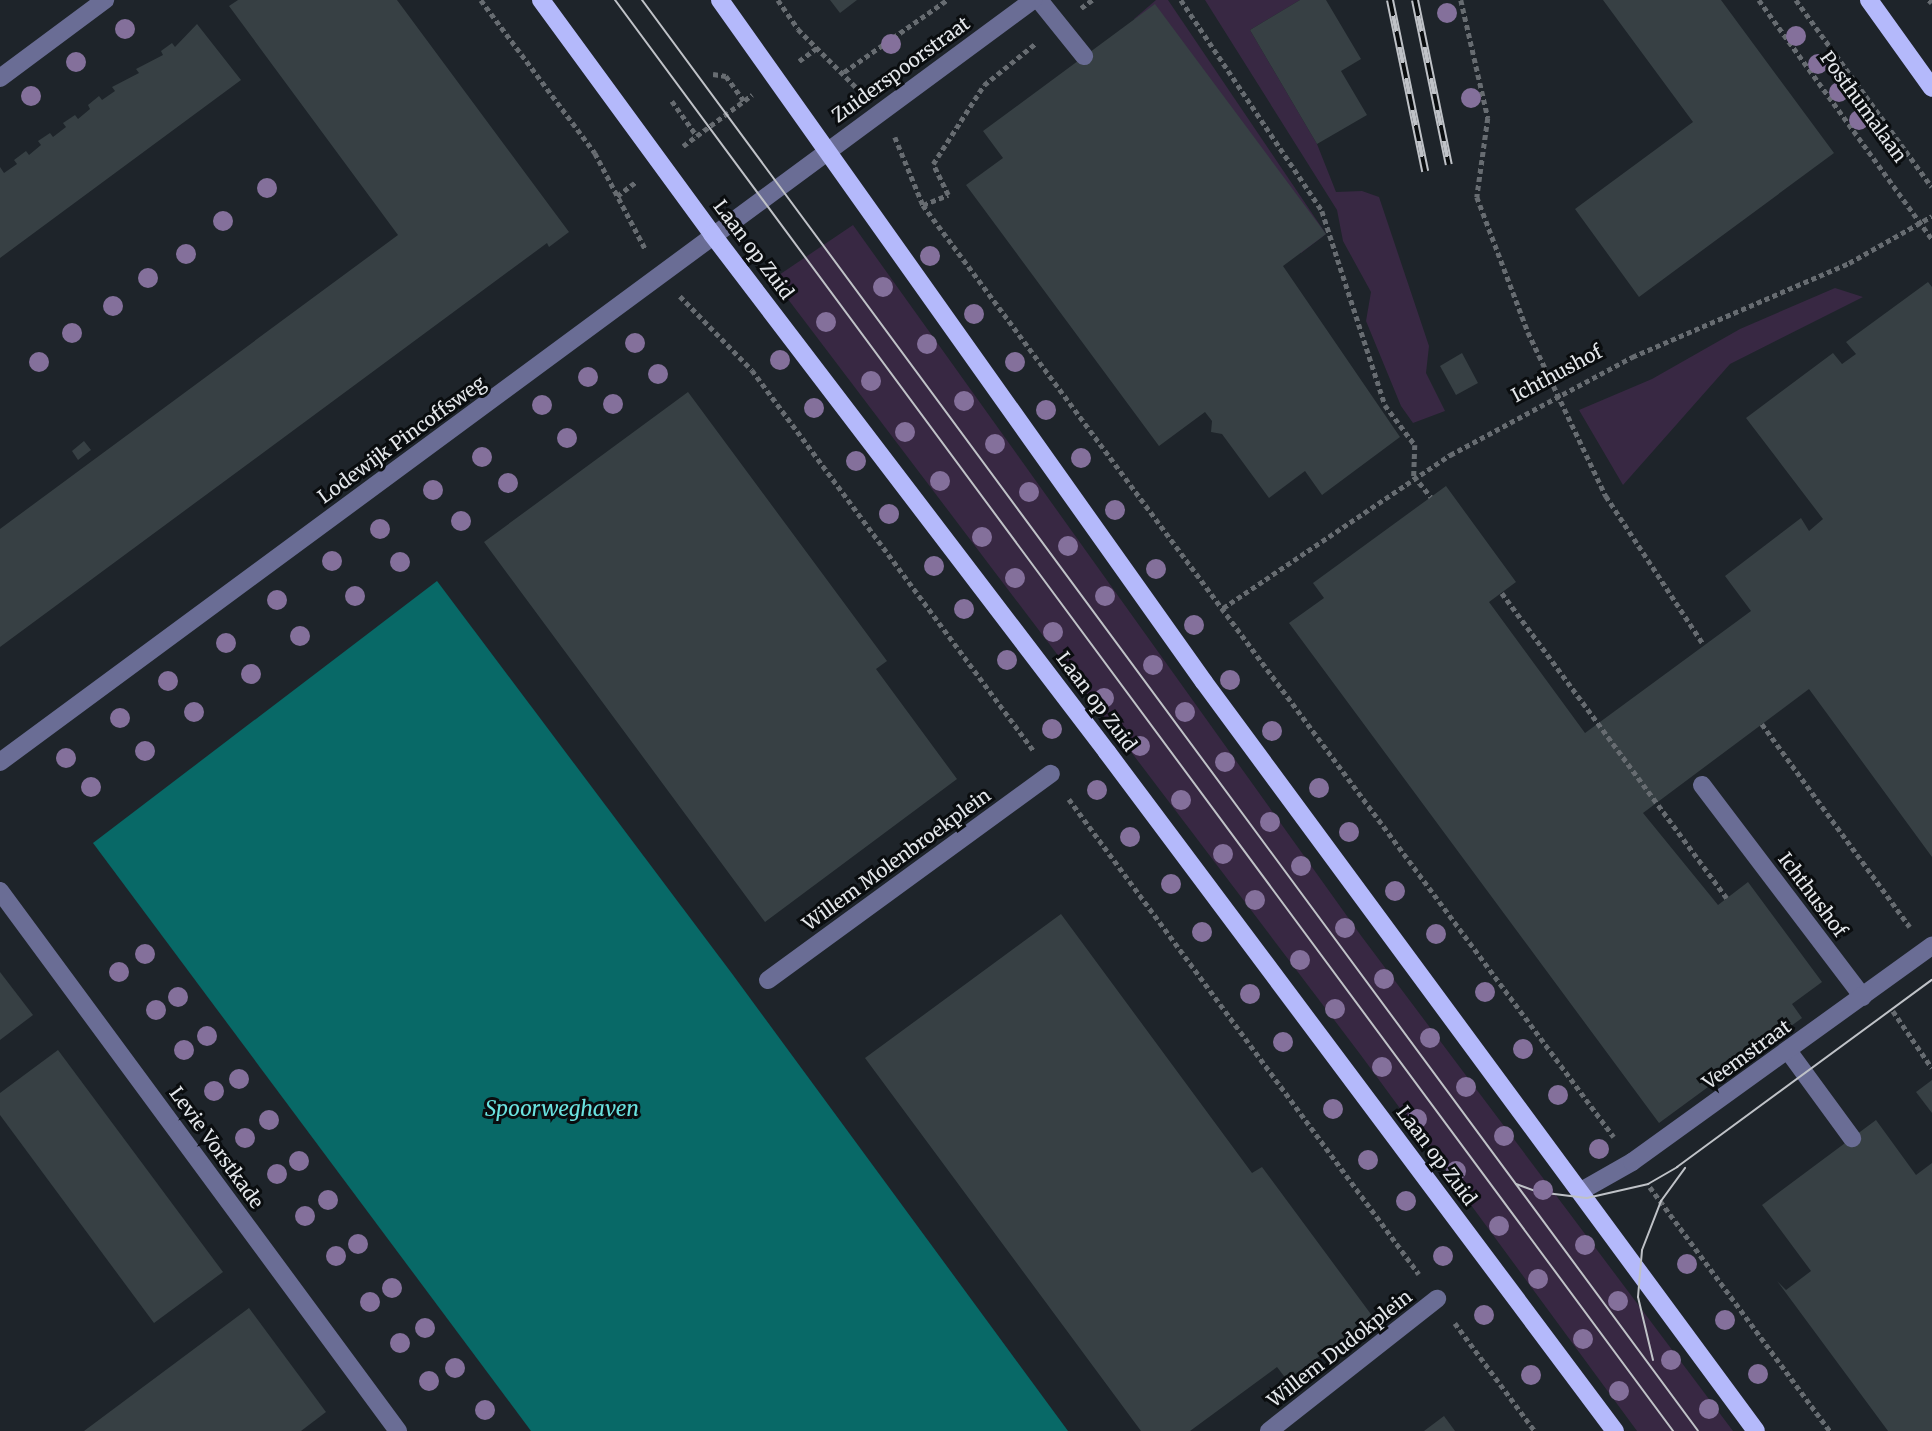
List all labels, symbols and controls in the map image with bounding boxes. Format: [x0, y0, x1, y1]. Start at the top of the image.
street label: Zuiderspoorstraat [828, 12, 974, 128]
street label: Posthumalaan [1815, 47, 1911, 167]
street label: Laan op Zuid [708, 196, 798, 304]
street label: Ichthushof [1508, 341, 1606, 407]
street label: Lodewijk Pincoffsweg [314, 371, 490, 509]
street label: Laan op Zuid [1051, 648, 1141, 756]
street label: Willem Molenbroekplein [799, 784, 995, 936]
street label: Ichthushof [1773, 849, 1851, 941]
street label: Veemstraat [1698, 1015, 1796, 1095]
street label: Levie Vorstkade [164, 1083, 268, 1213]
water label: Spoorweghaven [485, 1096, 639, 1122]
street label: Laan op Zuid [1391, 1102, 1481, 1210]
street label: Willem Dudokplein [1263, 1286, 1417, 1412]

